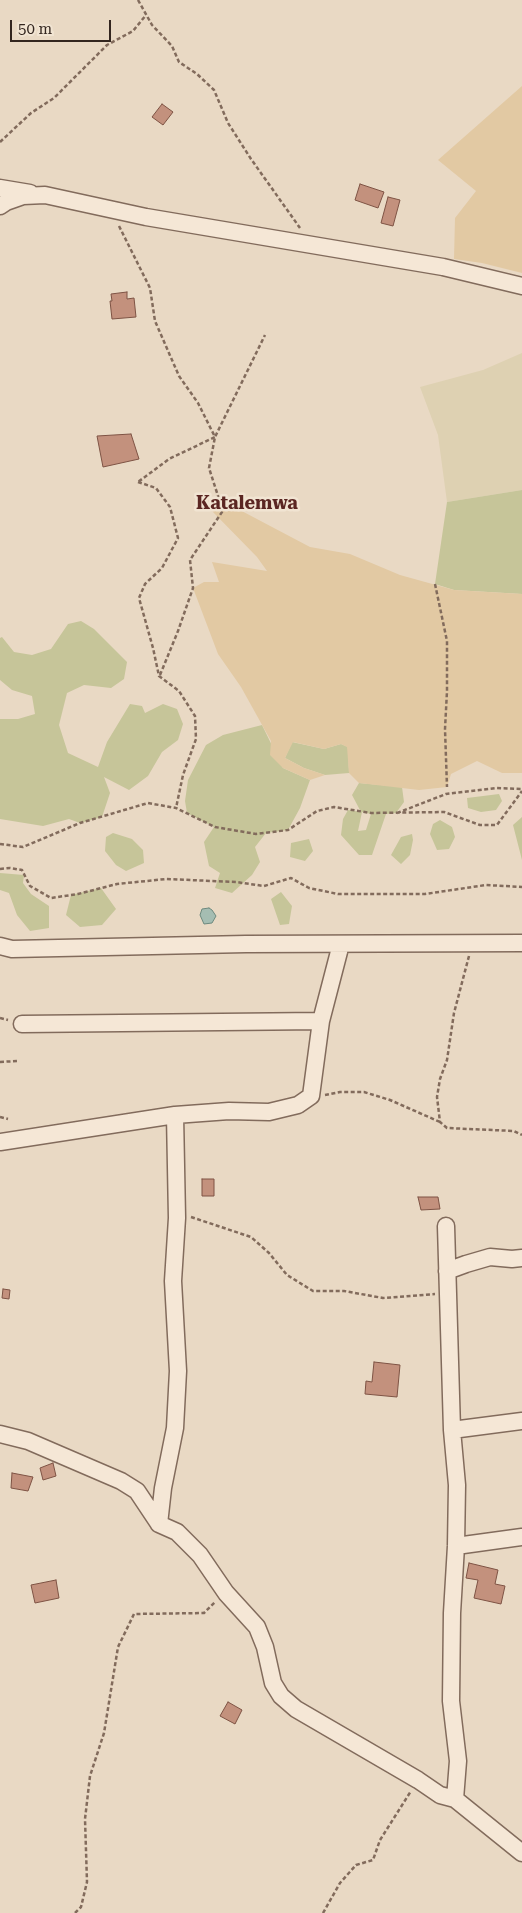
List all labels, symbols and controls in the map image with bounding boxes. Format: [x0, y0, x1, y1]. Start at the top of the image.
scale bar [12, 10, 114, 42]
text: 50 m [18, 20, 52, 38]
district label: Katalemwa [196, 493, 298, 515]

